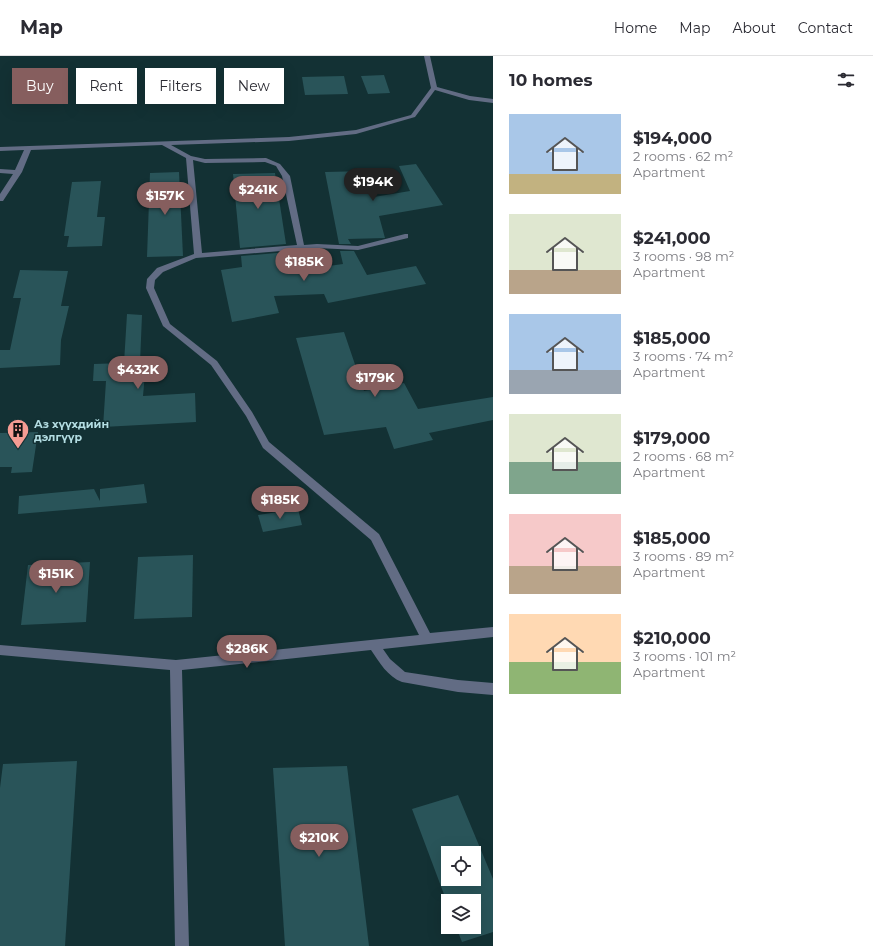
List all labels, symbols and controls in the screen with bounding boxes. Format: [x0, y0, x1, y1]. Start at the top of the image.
text: Map [20, 16, 63, 39]
text: Home [614, 19, 657, 37]
text: Map [679, 19, 710, 37]
text: About [732, 19, 776, 37]
text: Contact [798, 19, 853, 37]
chip: Buy [12, 68, 68, 104]
chip: Rent [76, 68, 137, 104]
chip: Filters [145, 68, 216, 104]
chip: New [224, 68, 284, 104]
icon: filters [835, 69, 857, 91]
text: 10 homes [509, 70, 593, 90]
text: $194,000 [633, 128, 712, 148]
icon: home [541, 130, 589, 178]
text: 2 rooms · 62 m² [633, 148, 733, 164]
text: Apartment [633, 164, 705, 180]
pin: $194K [345, 168, 401, 202]
text: $194K [353, 173, 393, 189]
pin: $241K [230, 176, 286, 210]
text: $241K [238, 181, 278, 197]
pin: $157K [137, 182, 193, 216]
text: $157K [146, 187, 184, 203]
text: $241,000 [633, 228, 711, 248]
icon: home [541, 230, 589, 278]
pin: $185K [276, 248, 332, 282]
text: 3 rooms · 98 m² [633, 248, 734, 264]
text: $185K [284, 253, 324, 269]
text: Apartment [633, 264, 705, 280]
text: $185,000 [633, 328, 711, 348]
icon: home [541, 330, 589, 378]
text: 3 rooms · 74 m² [633, 348, 734, 364]
pin: $432K [110, 356, 166, 390]
text: $432K [117, 361, 159, 377]
pin: $179K [347, 364, 403, 398]
text: Apartment [633, 364, 705, 380]
text: $179K [355, 369, 395, 385]
building icon: Аз хүүхдийн дэлгүүр [5, 417, 31, 450]
place label: Аз хүүхдийн дэлгүүр [34, 417, 109, 444]
text: $179,000 [633, 428, 710, 448]
icon: home [541, 430, 589, 478]
text: 2 rooms · 68 m² [633, 448, 734, 464]
text: Apartment [633, 464, 705, 480]
pin: $185K [252, 486, 308, 520]
text: $185K [260, 491, 300, 507]
text: $185,000 [633, 528, 711, 548]
icon: home [541, 530, 589, 578]
text: 3 rooms · 89 m² [633, 548, 734, 564]
pin: $151K [28, 560, 84, 594]
text: Apartment [633, 564, 705, 580]
text: $151K [38, 565, 74, 581]
text: $210,000 [633, 628, 711, 648]
icon: home [541, 630, 589, 678]
pin: $286K [219, 635, 275, 669]
text: $286K [226, 640, 268, 656]
text: 3 rooms · 101 m² [633, 648, 736, 664]
text: Apartment [633, 664, 705, 680]
pin: $210K [291, 824, 347, 858]
text: $210K [299, 829, 339, 845]
map controls [441, 846, 481, 934]
button: locate [441, 846, 481, 886]
button: layers [441, 894, 481, 934]

